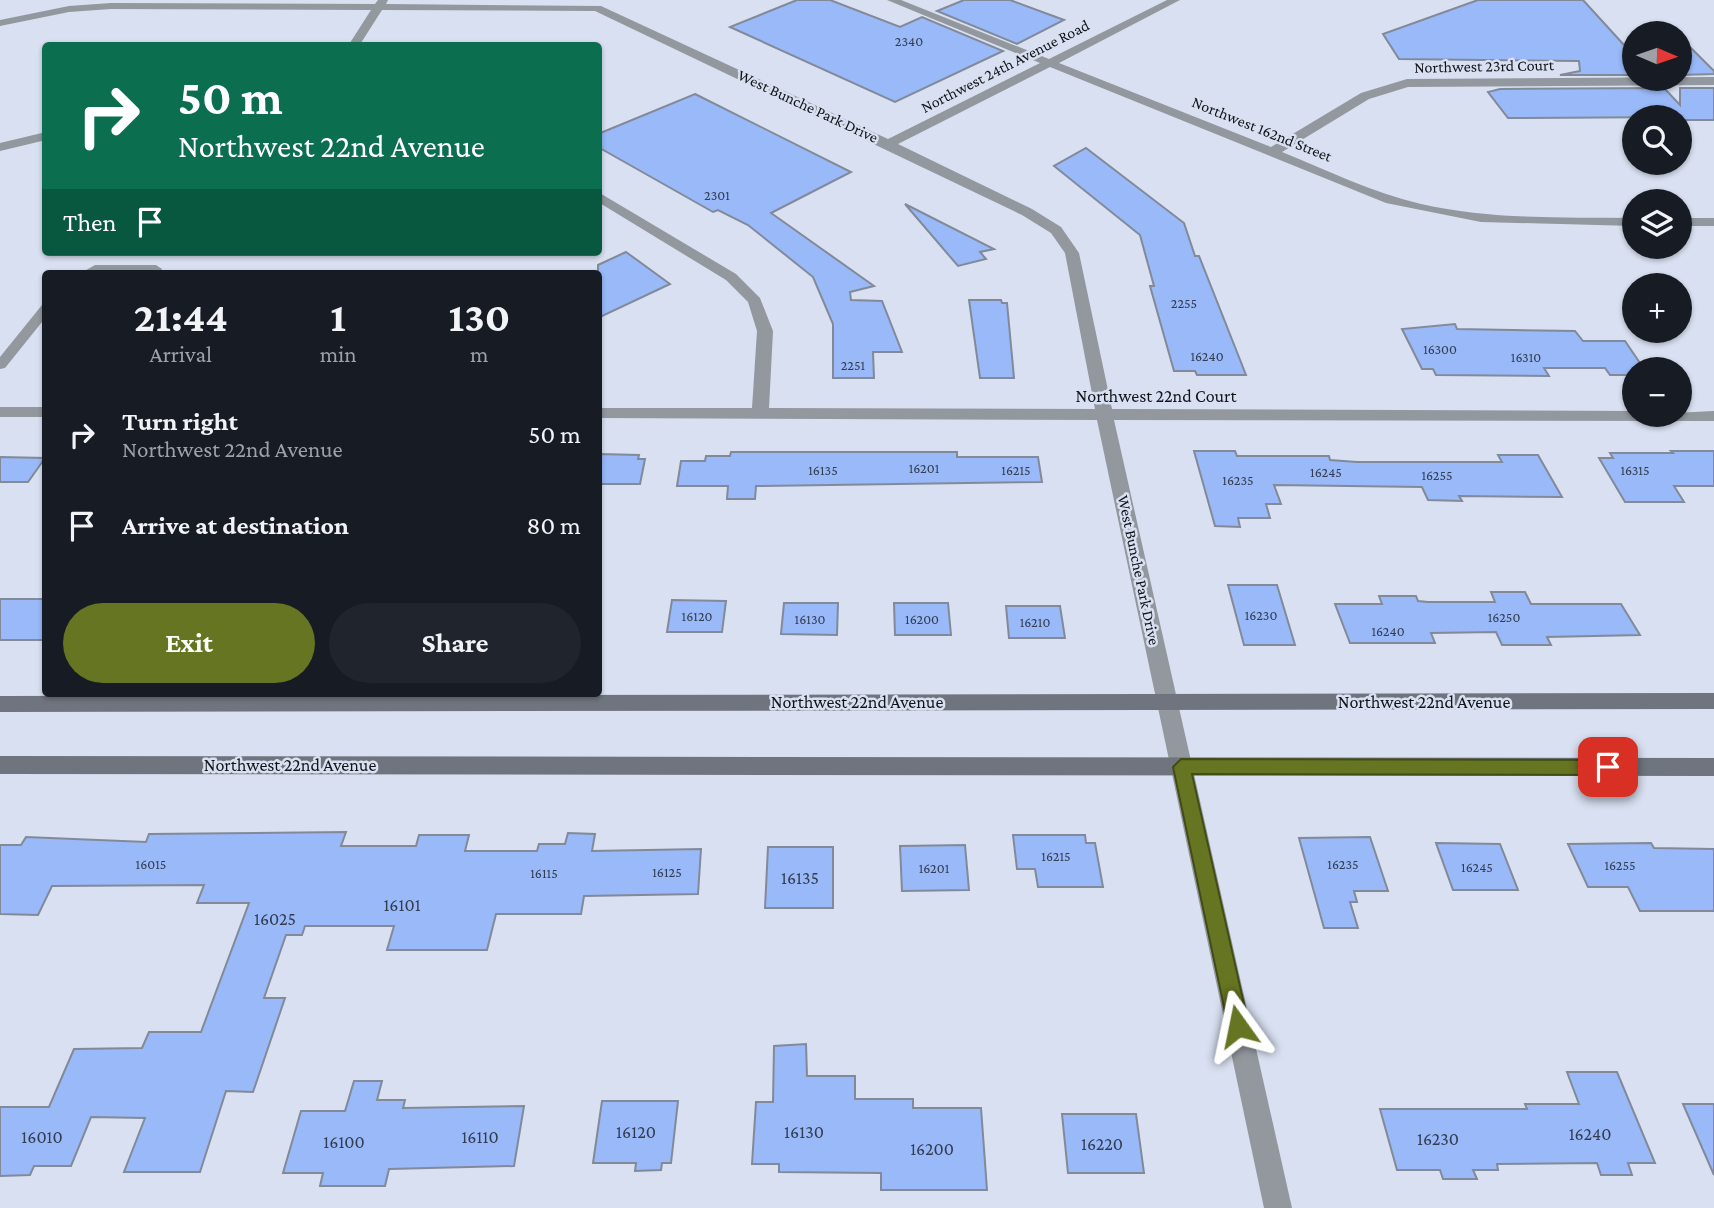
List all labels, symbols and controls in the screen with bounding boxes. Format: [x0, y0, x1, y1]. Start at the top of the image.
street label: Northwest 24th Avenue Road [918, 16, 1092, 116]
north arrow [1622, 21, 1692, 91]
map controls [1622, 21, 1692, 427]
house number: 2340 [895, 33, 923, 49]
street label: Northwest 23rd Court [1414, 56, 1555, 76]
street label: West Bunche Park Drive [735, 66, 881, 146]
icon: right [63, 70, 154, 161]
text: 50 m [178, 70, 283, 125]
street label: Northwest 162nd Street [1190, 93, 1335, 165]
button: search [1622, 105, 1692, 175]
text: Northwest 22nd Avenue [178, 128, 485, 164]
house number: 2301 [704, 187, 730, 203]
button: layers [1622, 189, 1692, 259]
icon: arrive [131, 203, 169, 241]
text: Then [63, 208, 117, 237]
button: + [1622, 273, 1692, 343]
text: 21:44 [134, 293, 228, 340]
text: 1 [330, 293, 346, 340]
text: 130 [448, 293, 510, 340]
house number: 2255 [1171, 295, 1197, 311]
text: Arrival [150, 341, 212, 367]
text: min [320, 341, 357, 367]
text: m [470, 341, 489, 367]
house number: 16300 [1423, 341, 1457, 357]
house number: 16240 [1190, 348, 1224, 364]
house number: 16310 [1511, 349, 1541, 365]
house number: 2251 [841, 357, 866, 373]
button: − [1622, 357, 1692, 427]
street label: Northwest 22nd Court [1076, 386, 1238, 406]
text: Turn right [122, 407, 238, 436]
icon: right [63, 416, 101, 454]
text: 50 m [528, 420, 581, 449]
text: Northwest 22nd Avenue [122, 436, 343, 462]
house number: 16201 [909, 460, 940, 476]
house number: 16135 [808, 462, 838, 478]
house number: 16215 [1001, 462, 1031, 478]
house number: 16315 [1620, 462, 1650, 478]
house number: 16245 [1310, 464, 1342, 480]
house number: 16255 [1421, 467, 1453, 483]
house number: 16235 [1222, 472, 1254, 488]
street label: West Bunche Park Drive [1115, 493, 1163, 647]
icon: arrive [63, 507, 101, 545]
text: Arrive at destination [122, 511, 349, 540]
text: 80 m [527, 511, 581, 540]
button: Exit [63, 603, 315, 683]
button: Share [329, 603, 581, 683]
house number: 16230 [1245, 607, 1277, 623]
house number: 16120 [682, 608, 713, 624]
house number: 16250 [1488, 609, 1520, 625]
house number: 16130 [795, 611, 826, 627]
house number: 16200 [905, 611, 939, 627]
house number: 16210 [1020, 614, 1050, 630]
house number: 16240 [1371, 623, 1405, 639]
street label: Northwest 22nd Avenue [771, 692, 943, 712]
street label: Northwest 22nd Avenue [1338, 692, 1510, 712]
pin [1578, 737, 1638, 797]
icon: arrive [1589, 748, 1627, 786]
street label: Northwest 22nd Avenue [204, 755, 376, 775]
house number: 16215 [1041, 848, 1071, 864]
house number: 16015 [136, 856, 166, 872]
house number: 16235 [1327, 856, 1359, 872]
house number: 16255 [1604, 857, 1636, 873]
house number: 16245 [1461, 859, 1493, 875]
house number: 16201 [919, 860, 950, 876]
house number: 16125 [652, 864, 682, 880]
house number: 16115 [530, 865, 558, 881]
house number: 16135 [781, 868, 819, 888]
house number: 16101 [383, 895, 421, 915]
house number: 16025 [254, 909, 296, 929]
position arrow [1201, 989, 1275, 1063]
house number: 16120 [616, 1122, 656, 1142]
house number: 16130 [784, 1122, 824, 1142]
house number: 16240 [1569, 1124, 1611, 1144]
house number: 16010 [21, 1127, 63, 1147]
house number: 16110 [461, 1127, 499, 1147]
house number: 16230 [1417, 1129, 1459, 1149]
house number: 16100 [323, 1132, 365, 1152]
house number: 16220 [1081, 1134, 1123, 1154]
house number: 16200 [910, 1139, 954, 1159]

